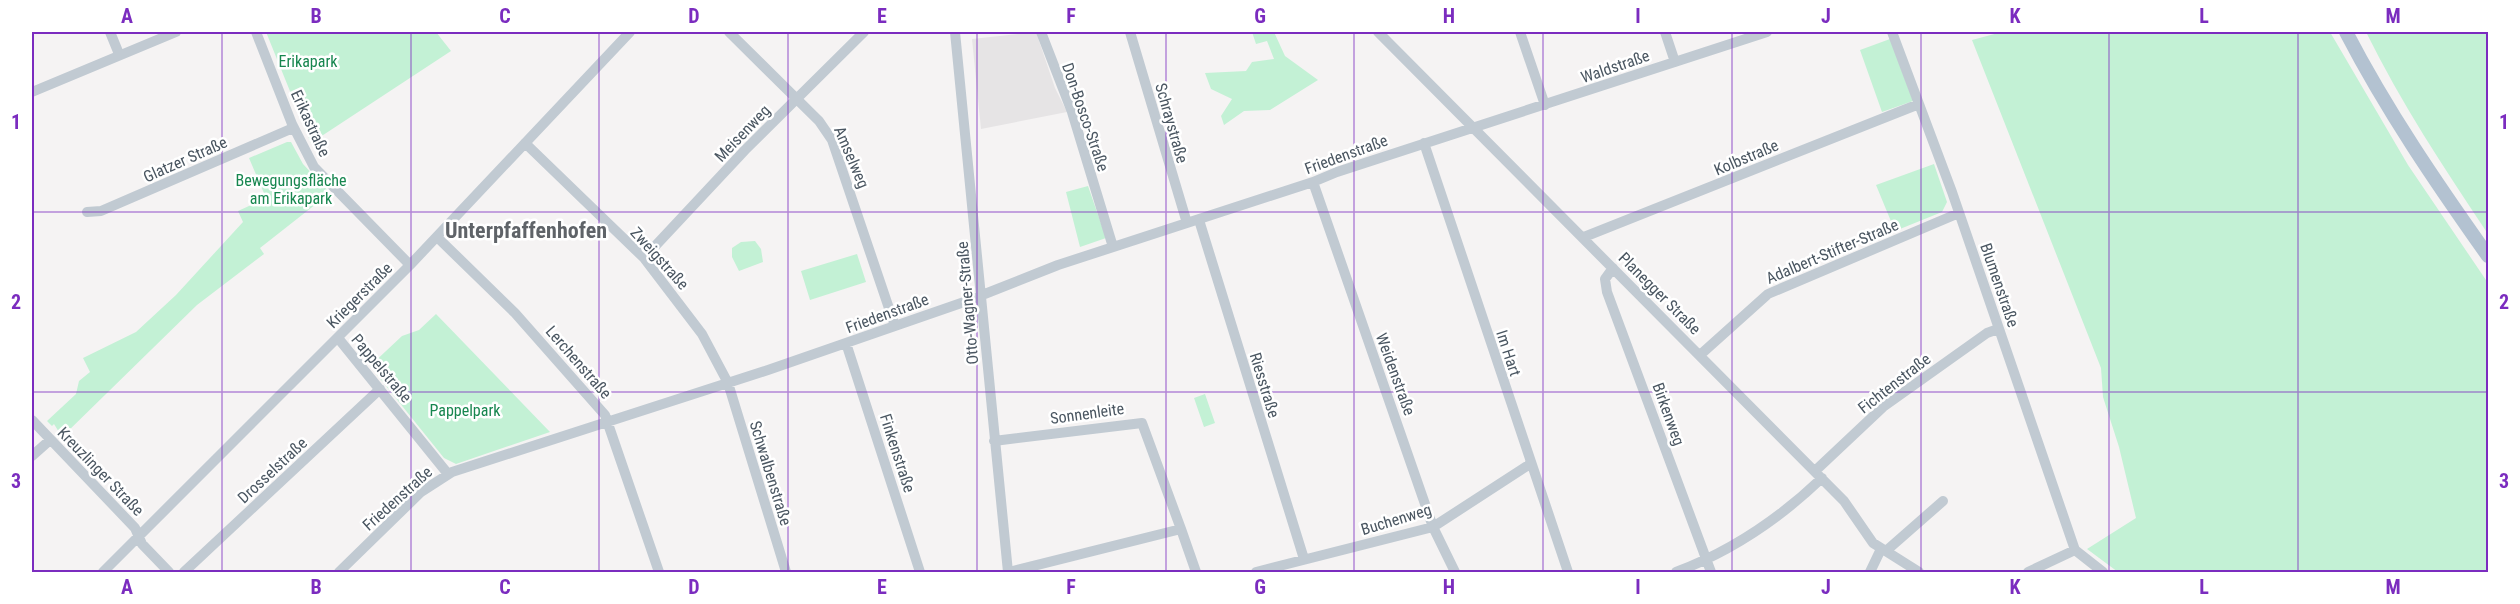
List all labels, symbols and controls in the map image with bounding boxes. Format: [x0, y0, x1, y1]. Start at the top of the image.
text: A [121, 4, 133, 28]
text: B [310, 4, 322, 28]
text: C [499, 4, 511, 28]
text: D [688, 4, 700, 28]
text: E [877, 4, 887, 28]
text: F [1066, 4, 1076, 28]
text: G [1254, 4, 1266, 28]
text: H [1443, 4, 1455, 28]
text: I [1635, 4, 1641, 28]
text: J [1821, 4, 1831, 28]
text: K [2009, 4, 2021, 28]
text: L [2199, 4, 2209, 28]
text: M [2385, 4, 2401, 28]
street label: Waldstraße [1578, 46, 1652, 87]
park label: Erikapark [278, 52, 338, 71]
street label: Don-Bosco-Straße [1058, 60, 1113, 174]
street label: Schraystraße [1151, 81, 1192, 165]
street label: Erikastraße [287, 87, 334, 160]
street label: Meisenweg [711, 101, 774, 166]
text: 1 [11, 110, 21, 134]
text: 1 [2499, 110, 2509, 134]
street label: Amselweg [830, 123, 873, 191]
street label: Friedenstraße [1302, 131, 1390, 178]
street label: Glatzer Straße [140, 133, 230, 186]
street label: Kolbstraße [1711, 135, 1781, 180]
park label: Bewegungsfläche am Erikapark [235, 171, 347, 208]
street label: Adalbert-Stifter-Straße [1763, 215, 1901, 288]
district label: Unterpfaffenhofen [445, 218, 607, 243]
street label: Zweigstraße [627, 223, 693, 294]
street label: Otto-Wagner-Straße [953, 241, 982, 365]
street label: Blumenstraße [1976, 241, 2023, 330]
street label: Planegger Straße [1615, 248, 1705, 338]
street label: Kriegerstraße [323, 259, 396, 332]
text: 2 [11, 290, 21, 314]
street label: Friedenstraße [843, 290, 931, 337]
text: 2 [2499, 290, 2509, 314]
street label: Lerchenstraße [542, 322, 615, 403]
street label: Im Hart [1492, 328, 1525, 379]
street label: Pappelstraße [347, 330, 416, 406]
street label: Weidenstraße [1372, 330, 1419, 418]
street label: Fichtenstraße [1854, 349, 1934, 418]
street label: Riesstraße [1246, 350, 1283, 420]
street label: Birkenweg [1648, 380, 1689, 448]
street label: Sonnenleite [1049, 399, 1125, 428]
park label: Pappelpark [429, 401, 501, 420]
street label: Finkenstraße [876, 411, 919, 495]
street label: Schwalbenstraße [746, 419, 795, 528]
street label: Kreuzlinger Straße [54, 423, 148, 520]
street label: Drosselstraße [234, 433, 311, 507]
street label: Friedenstraße [359, 462, 436, 534]
text: 3 [11, 469, 21, 493]
text: 3 [2499, 469, 2509, 493]
street label: Buchenweg [1359, 500, 1434, 539]
text: A [121, 575, 133, 599]
text: B [310, 575, 322, 599]
text: C [499, 575, 511, 599]
text: D [688, 575, 700, 599]
text: E [877, 575, 887, 599]
text: F [1066, 575, 1076, 599]
text: G [1254, 575, 1266, 599]
text: H [1443, 575, 1455, 599]
text: I [1635, 575, 1641, 599]
text: J [1821, 575, 1831, 599]
text: K [2009, 575, 2021, 599]
text: L [2199, 575, 2209, 599]
text: M [2385, 575, 2401, 599]

